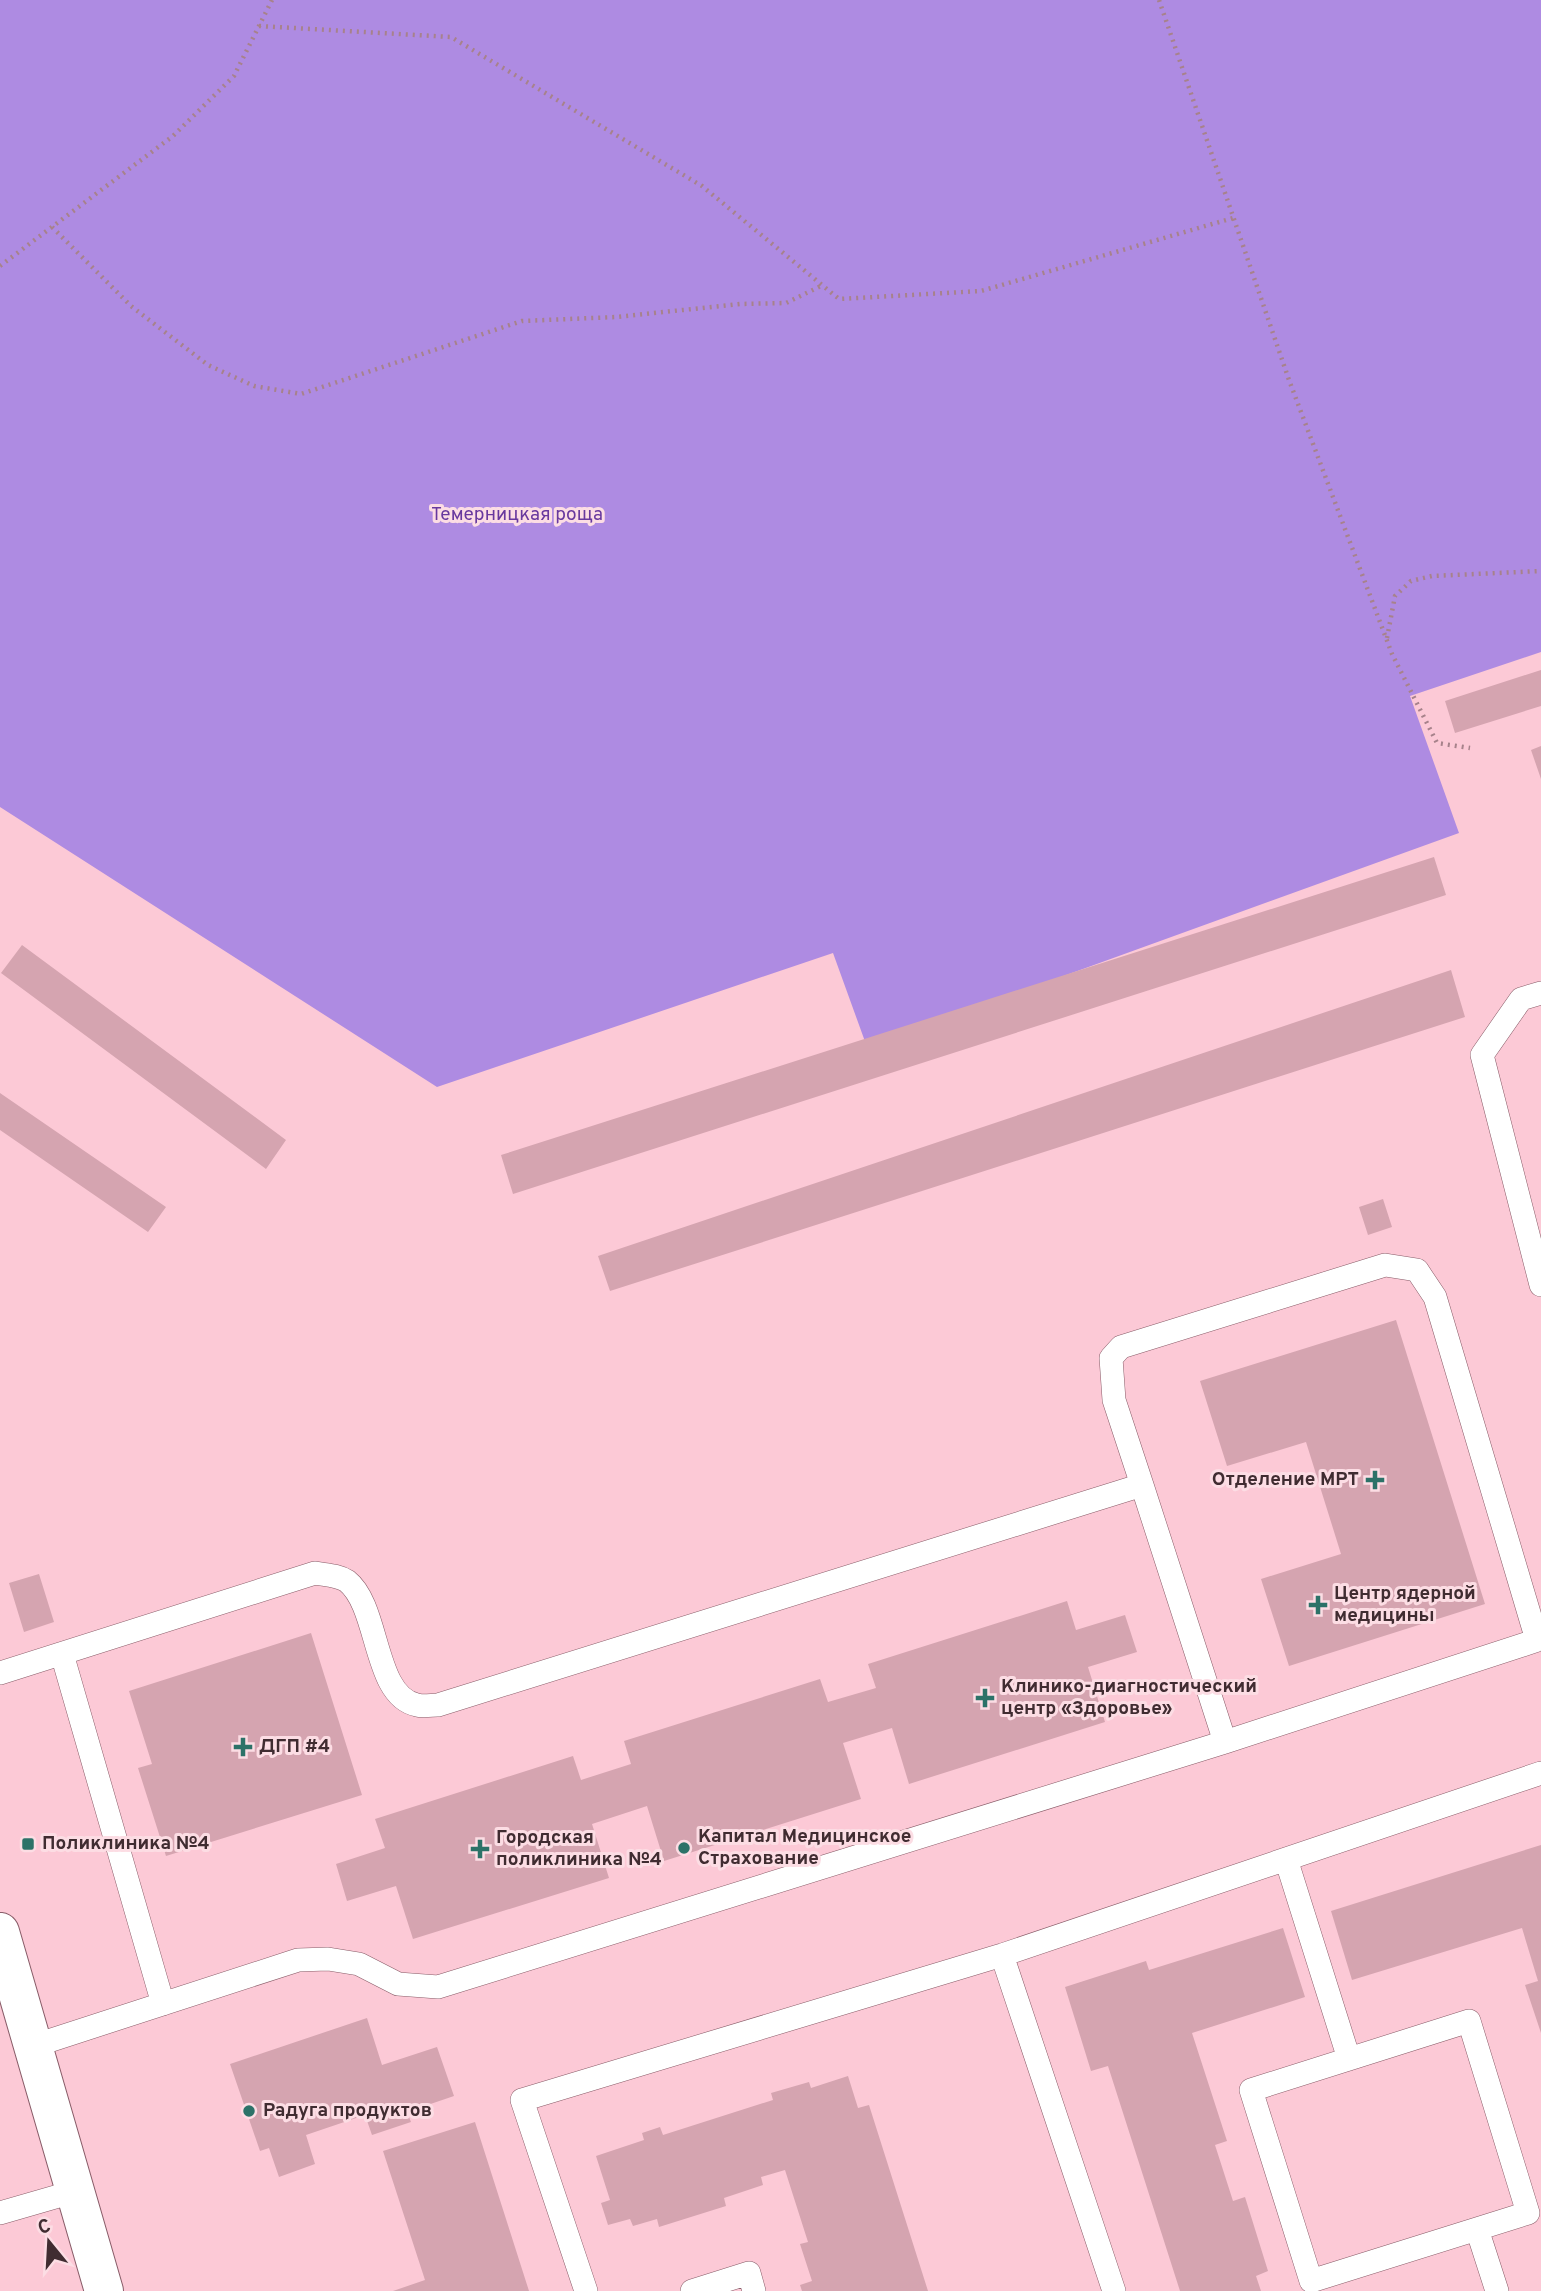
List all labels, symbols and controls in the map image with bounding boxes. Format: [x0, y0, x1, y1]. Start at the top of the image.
park label: Темерницкая роща [431, 503, 603, 527]
place label: Отделение МРТ [1212, 1468, 1359, 1492]
marker: Отделение МРТ [1365, 1470, 1385, 1490]
place label: Центр ядерной медицины [1334, 1582, 1476, 1628]
marker: Центр ядерной медицины [1308, 1595, 1328, 1615]
place label: Клинико-диагностический центр «Здоровье» [1001, 1675, 1257, 1721]
marker: Клинико-диагностический центр «Здоровье» [975, 1688, 995, 1708]
place label: ДГП #4 [259, 1735, 330, 1759]
marker: ДГП #4 [233, 1737, 253, 1757]
place label: Капитал Медицинское Страхование [698, 1825, 911, 1871]
place label: Городская поликлиника №4 [496, 1826, 662, 1872]
place label: Поликлиника №4 [42, 1832, 210, 1856]
marker: Поликлиника №4 [20, 1836, 36, 1852]
marker: Городская поликлиника №4 [470, 1839, 490, 1859]
marker: Капитал Медицинское Страхование [676, 1840, 692, 1856]
place label: Радуга продуктов [263, 2099, 432, 2123]
marker: Радуга продуктов [241, 2103, 257, 2119]
north arrow [14, 2207, 84, 2277]
text: С [35, 2214, 54, 2241]

